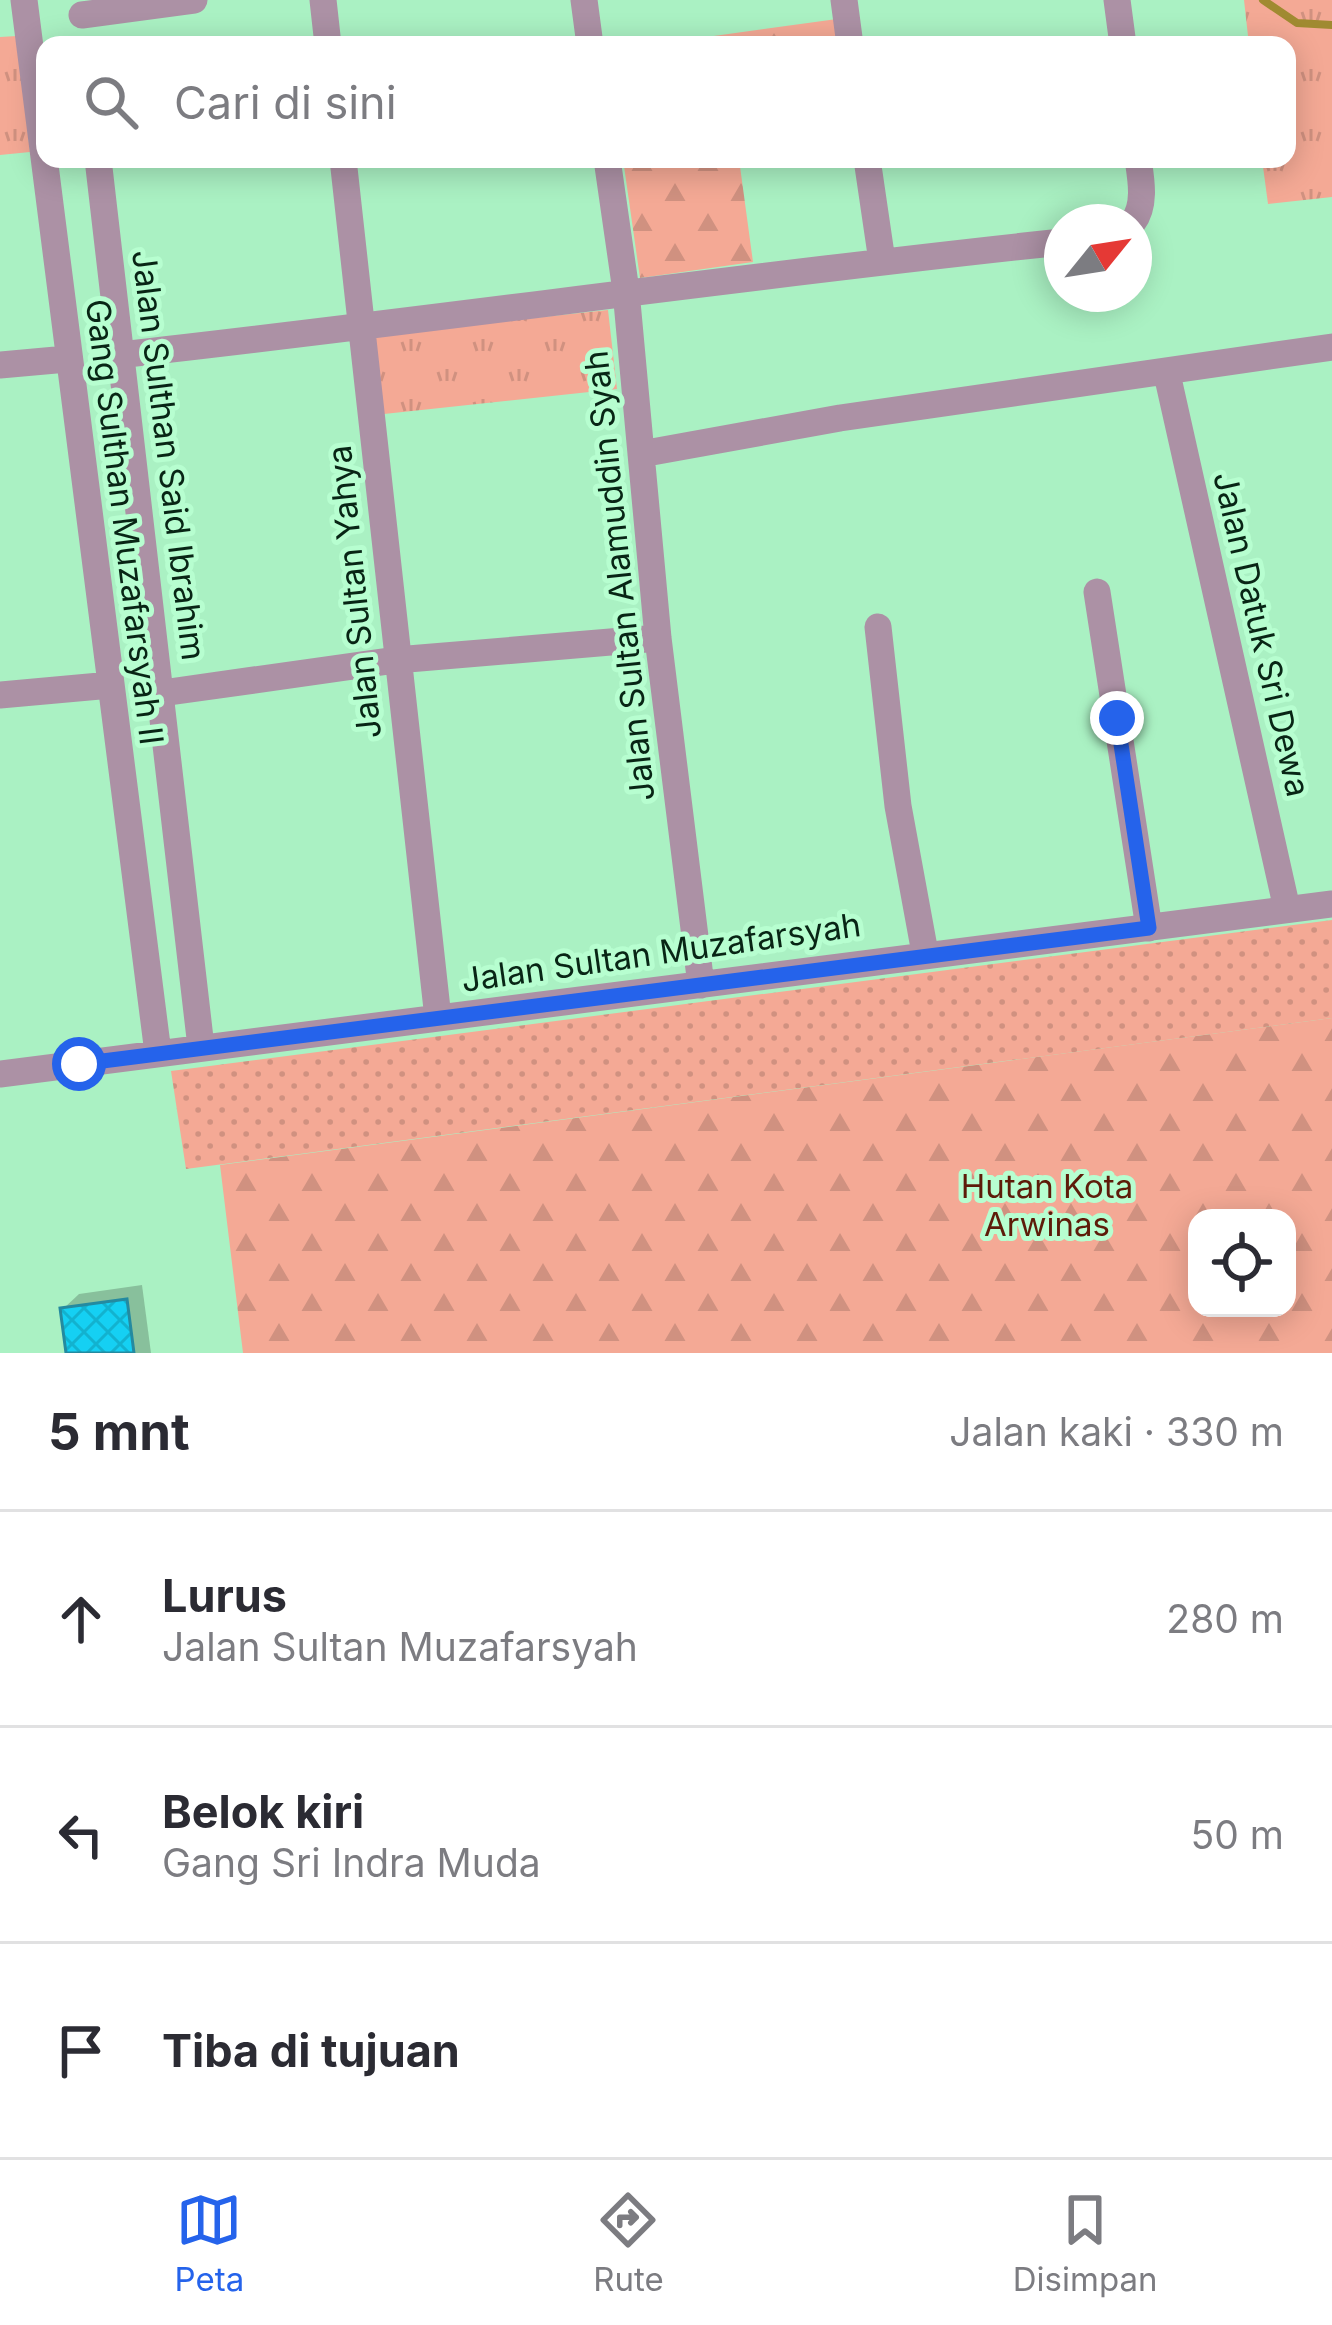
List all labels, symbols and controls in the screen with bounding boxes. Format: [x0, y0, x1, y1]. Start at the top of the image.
search box [36, 36, 1296, 168]
icon: search [78, 69, 144, 135]
text: Cari di sini [174, 75, 397, 130]
north arrow [1044, 204, 1152, 312]
street label: Jalan Sulthan Said Ibrahim [124, 248, 214, 662]
street label: Gang Sulthan Muzafarsyah II [78, 297, 172, 747]
street label: Jalan Sultan Alamuddin Syah [575, 349, 663, 803]
street label: Jalan Sultan Yahya [319, 443, 389, 741]
street label: Jalan Datuk Sri Dewa [1205, 468, 1319, 800]
route end [1090, 691, 1144, 745]
street label: Jalan Sultan Muzafarsyah [459, 904, 863, 1000]
route start [52, 1037, 106, 1091]
park label: Hutan Kota Arwinas [961, 1166, 1133, 1244]
map controls [1188, 1209, 1296, 1317]
button: locate [1188, 1209, 1296, 1317]
text: 5 mnt [48, 1401, 190, 1462]
text: Jalan kaki · 330 m [949, 1408, 1284, 1455]
text: Lurus [162, 1568, 287, 1623]
icon: ahead [48, 1586, 114, 1652]
text: 280 m [1166, 1595, 1284, 1642]
text: Jalan Sultan Muzafarsyah [162, 1623, 638, 1670]
text: Belok kiri [162, 1784, 364, 1839]
icon: left [48, 1802, 114, 1868]
text: 50 m [1191, 1811, 1284, 1858]
text: Gang Sri Indra Muda [162, 1839, 541, 1886]
icon: arrive [48, 2018, 114, 2084]
text: Tiba di tujuan [162, 2023, 460, 2078]
tab: Peta [175, 2187, 244, 2299]
tab: Rute [593, 2187, 664, 2299]
tab: Disimpan [1013, 2187, 1157, 2299]

